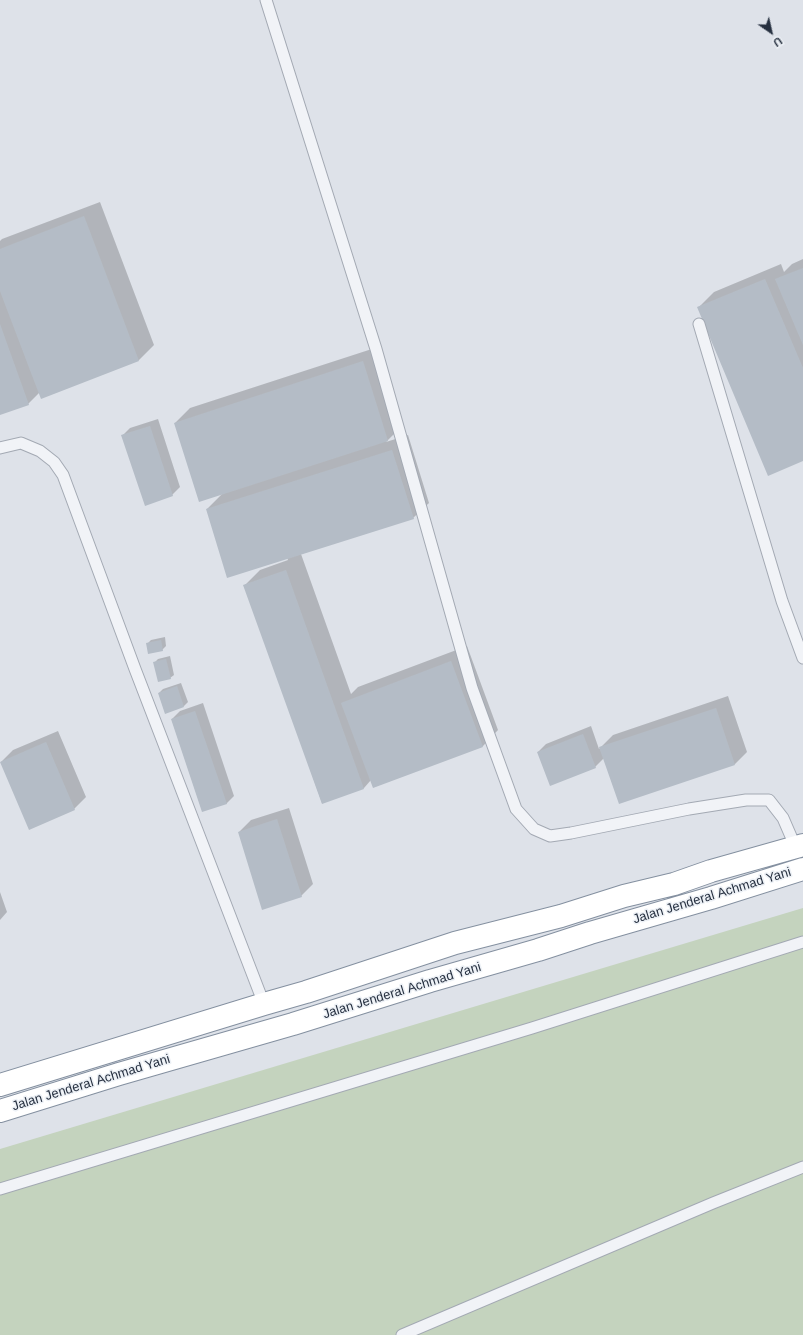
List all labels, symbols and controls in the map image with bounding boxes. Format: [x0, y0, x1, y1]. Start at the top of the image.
north arrow [751, 12, 791, 52]
text: U [771, 35, 784, 49]
street label: Jalan Jenderal Achmad Yani [631, 864, 793, 928]
street label: Jalan Jenderal Achmad Yani [321, 959, 483, 1023]
street label: Jalan Jenderal Achmad Yani [10, 1051, 172, 1115]

